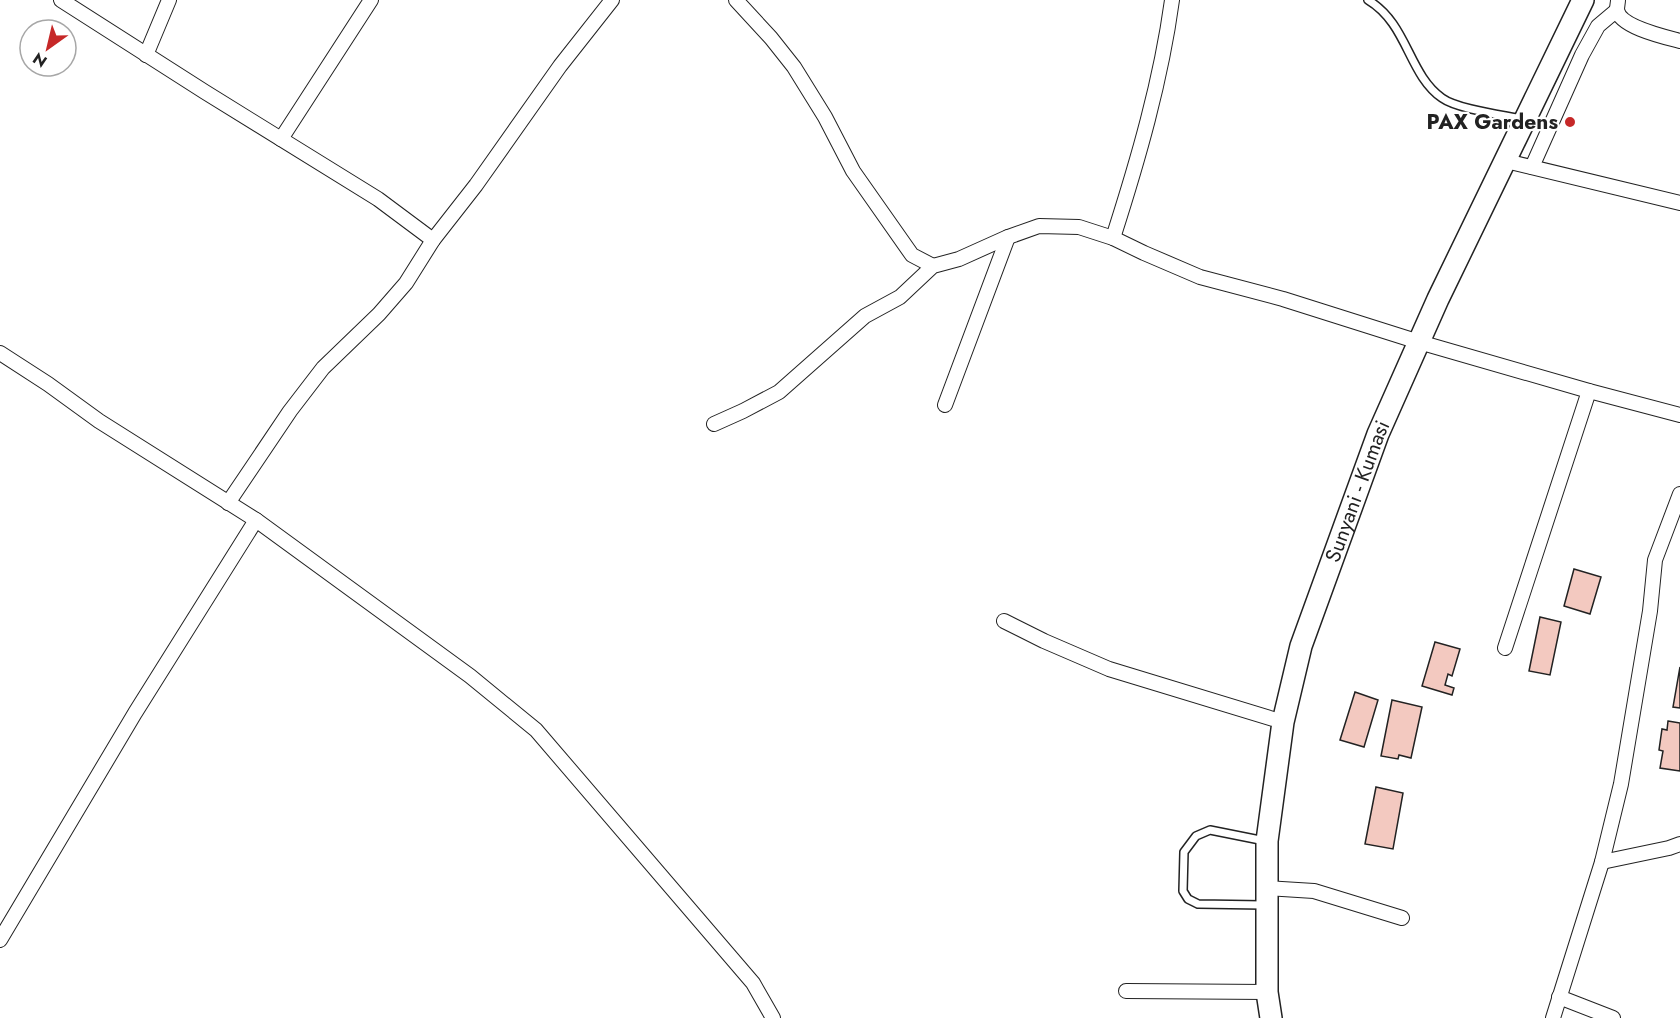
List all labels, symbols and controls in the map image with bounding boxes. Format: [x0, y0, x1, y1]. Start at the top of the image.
north arrow [18, 18, 78, 78]
text: N [28, 47, 52, 73]
place label: PAX Gardens [1427, 107, 1558, 137]
marker: PAX Gardens [1563, 115, 1577, 129]
street label: Sunyani - Kumasi [1318, 416, 1397, 567]

